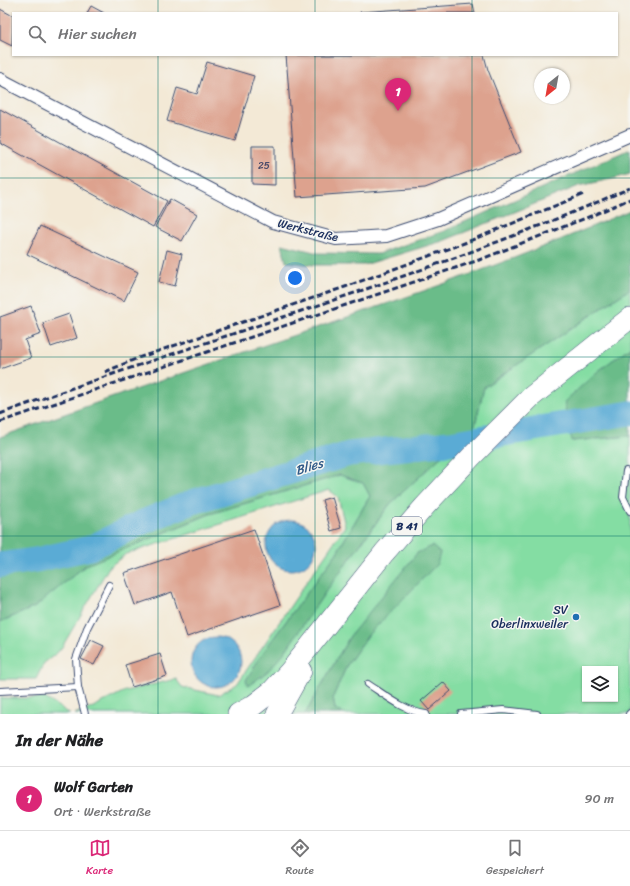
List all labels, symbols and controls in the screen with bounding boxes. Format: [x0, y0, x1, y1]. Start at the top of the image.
search box [12, 12, 618, 56]
text: Hier suchen [58, 21, 137, 47]
icon: search [26, 23, 48, 45]
north arrow [534, 68, 570, 104]
pin: 1 [385, 78, 411, 111]
house number: 25 [258, 157, 270, 175]
street label: Werkstraße [275, 212, 341, 248]
your location [285, 268, 305, 288]
water label: Blies [292, 451, 328, 482]
road number: B 41 [392, 517, 422, 535]
place label: SV Oberlinxweiler [491, 599, 569, 635]
marker: SV Oberlinxweiler [571, 612, 581, 622]
map controls [582, 666, 618, 702]
button: layers [582, 666, 618, 702]
text: In der Nähe [16, 725, 103, 755]
text: Wolf Garten [54, 774, 133, 800]
text: 1 [26, 787, 32, 810]
text: 90 m [584, 787, 614, 810]
text: Ort · Werkstraße [54, 800, 151, 823]
tab: Karte [86, 837, 113, 880]
tab: Route [285, 837, 314, 880]
tab: Gespeichert [486, 837, 544, 880]

